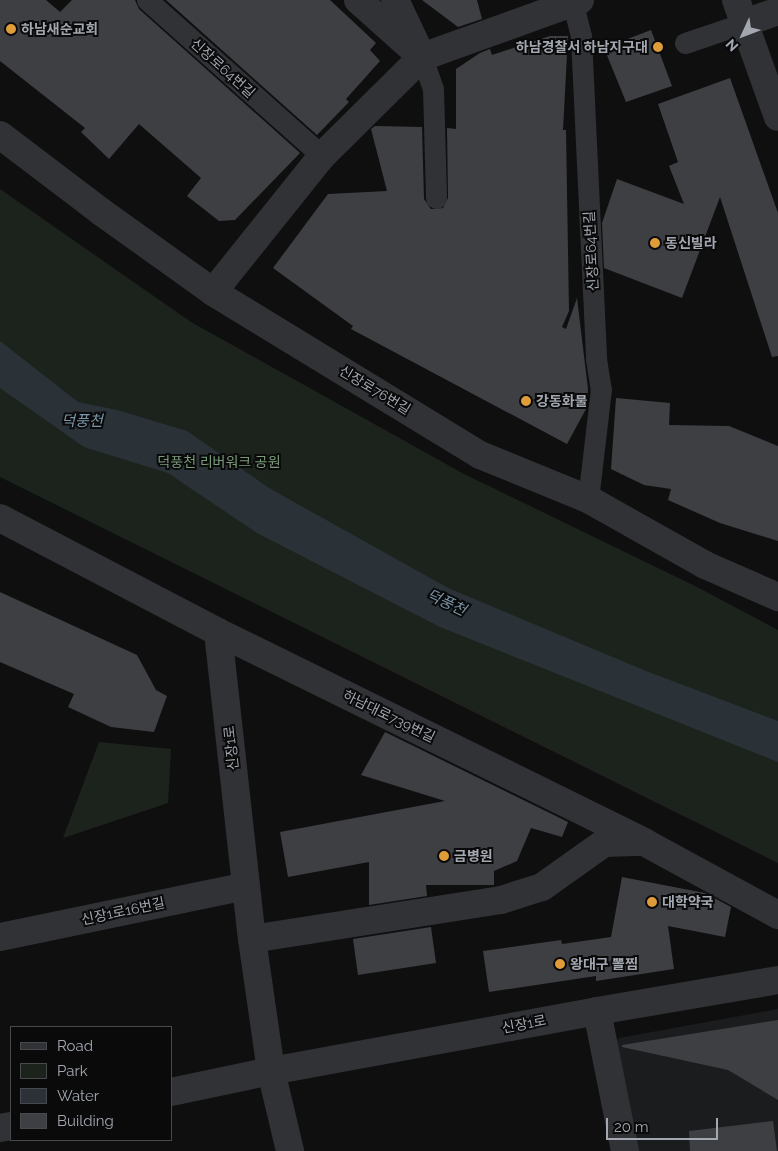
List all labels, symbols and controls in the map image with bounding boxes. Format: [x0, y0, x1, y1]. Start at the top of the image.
north arrow [718, 10, 768, 60]
place label: 하남새순교회 [21, 21, 98, 37]
marker: 하남새순교회 [5, 23, 17, 35]
street label: 신장로64번길 [187, 35, 259, 101]
text: N [723, 36, 742, 55]
place label: 하남경찰서 하남지구대 [516, 39, 648, 55]
marker: 하남경찰서 하남지구대 [652, 41, 664, 53]
street label: 신장로64번길 [581, 210, 601, 292]
place label: 동신빌라 [665, 235, 717, 251]
marker: 동신빌라 [649, 237, 661, 249]
street label: 신장로76번길 [336, 362, 414, 418]
place label: 강동화물 [536, 393, 588, 409]
marker: 강동화물 [520, 395, 532, 407]
water label: 덕풍천 [61, 413, 103, 431]
park label: 덕풍천 리버워크 공원 [157, 454, 281, 470]
water label: 덕풍천 [423, 586, 469, 620]
street label: 하남대로739번길 [340, 686, 438, 746]
street label: 신장1로 [220, 725, 242, 771]
place label: 금병원 [454, 848, 493, 864]
marker: 금병원 [438, 850, 450, 862]
street label: 신장1로16번길 [80, 894, 166, 928]
place label: 대학약국 [662, 894, 714, 910]
marker: 대학약국 [646, 896, 658, 908]
place label: 왕대구 뽈찜 [570, 956, 638, 972]
marker: 왕대구 뽈찜 [554, 958, 566, 970]
street label: 신장1로 [500, 1011, 548, 1037]
legend [10, 1026, 172, 1141]
text: Road [57, 1037, 93, 1055]
text: Park [57, 1062, 88, 1080]
text: Water [57, 1087, 99, 1105]
scale bar [608, 1108, 720, 1140]
text: Building [57, 1112, 114, 1130]
text: 20 m [614, 1118, 649, 1136]

